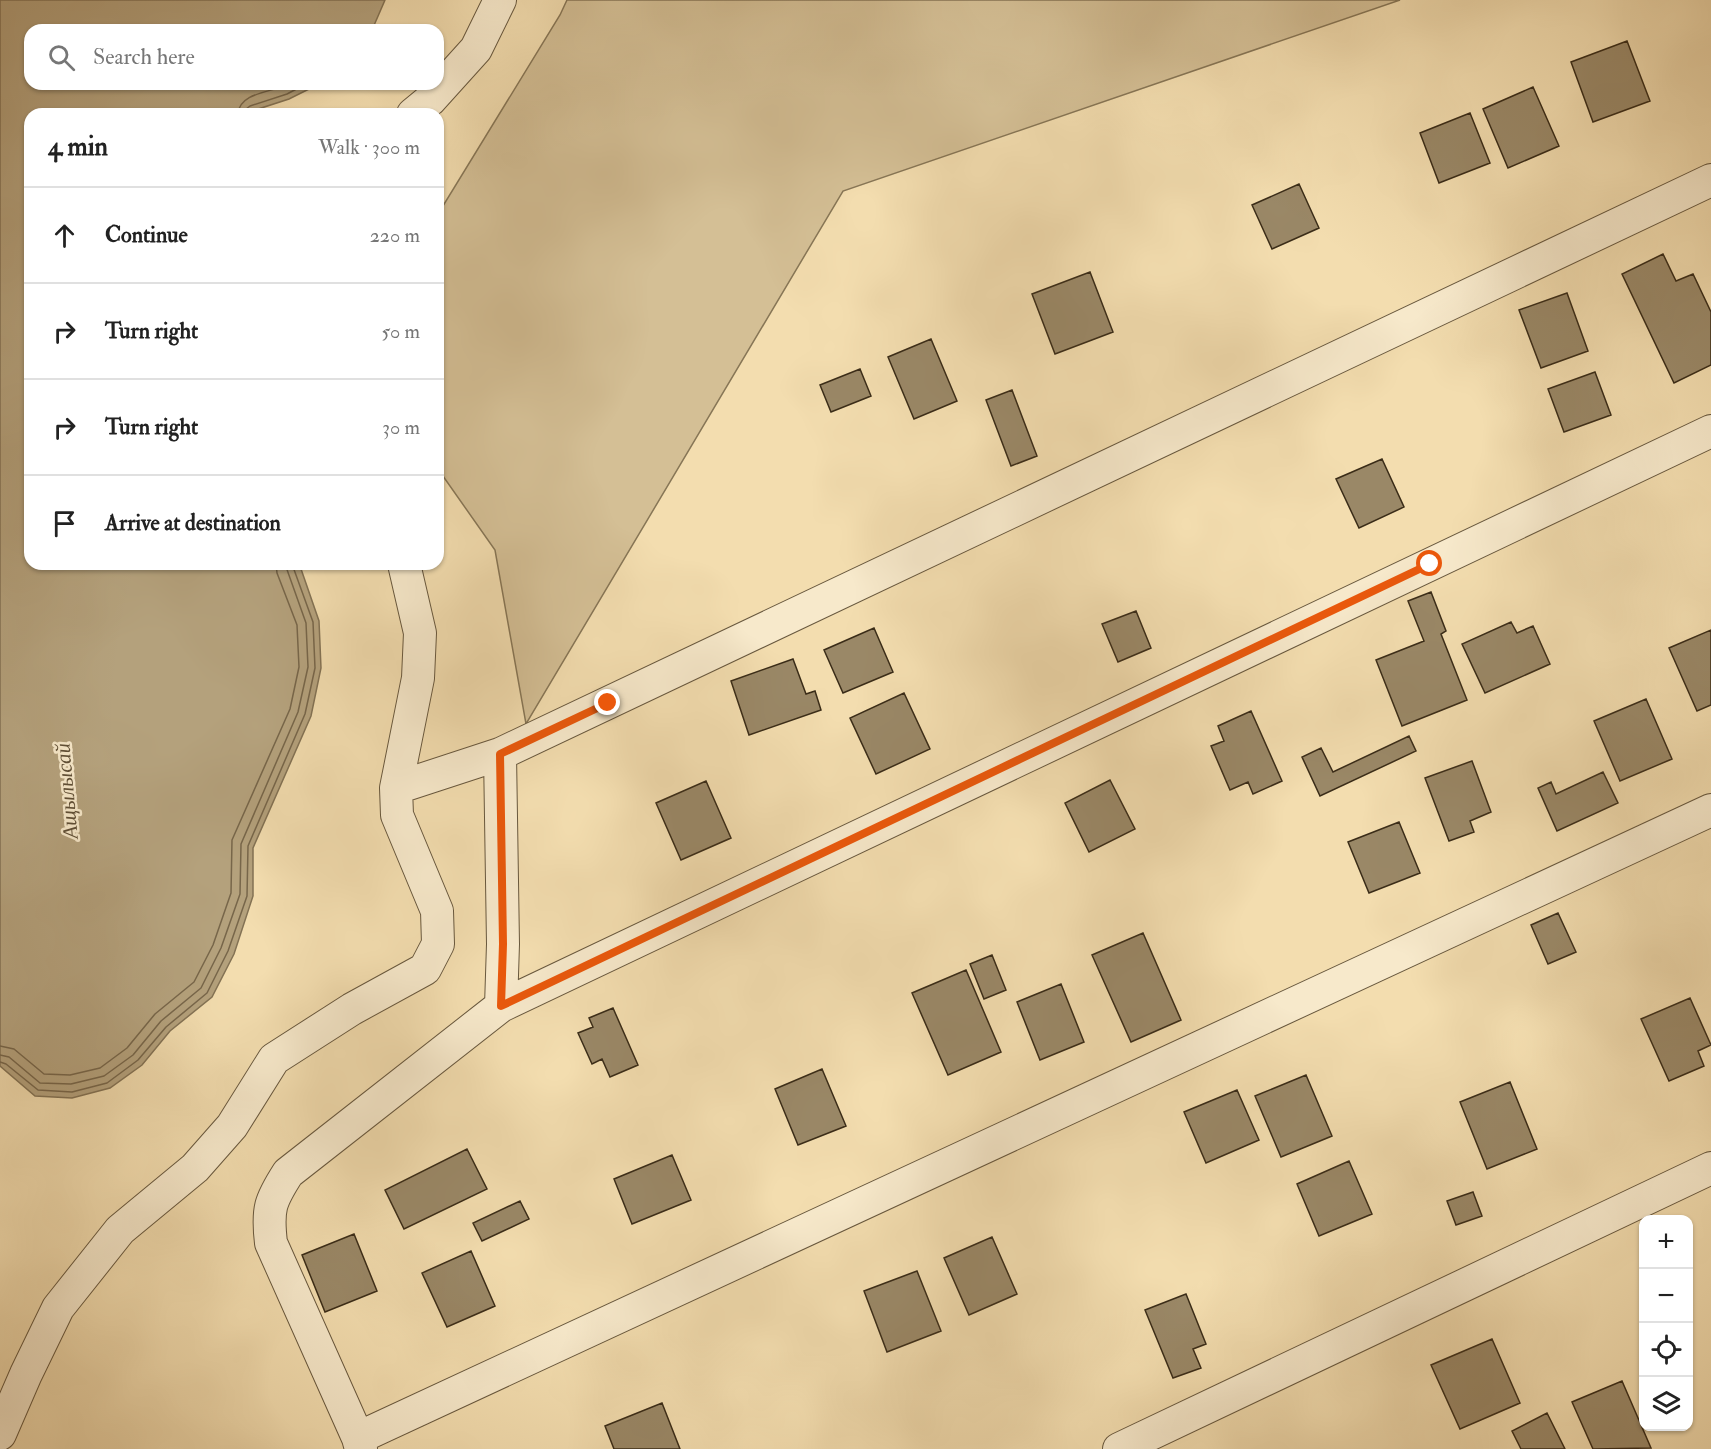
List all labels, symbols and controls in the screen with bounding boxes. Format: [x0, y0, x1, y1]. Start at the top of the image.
search box [24, 24, 444, 90]
icon: search [45, 41, 78, 74]
text: Search here [93, 43, 195, 71]
text: 4 min [48, 131, 108, 163]
text: Walk · 300 m [318, 135, 420, 160]
icon: ahead [48, 219, 81, 252]
text: Continue [105, 221, 188, 249]
text: 220 m [370, 223, 420, 248]
icon: right [48, 315, 81, 348]
text: Turn right [105, 317, 198, 345]
text: 50 m [381, 319, 420, 344]
icon: right [48, 411, 81, 444]
text: Turn right [105, 413, 198, 441]
text: 30 m [382, 415, 420, 440]
icon: arrive [48, 507, 81, 540]
text: Arrive at destination [105, 509, 281, 537]
route start [1416, 550, 1442, 576]
route end [594, 689, 620, 715]
water label: Ащылысай [49, 741, 85, 842]
map controls [1639, 1215, 1693, 1431]
button: + [1639, 1215, 1693, 1269]
button: − [1639, 1269, 1693, 1323]
button: locate [1639, 1323, 1693, 1377]
button: layers [1639, 1377, 1693, 1431]

